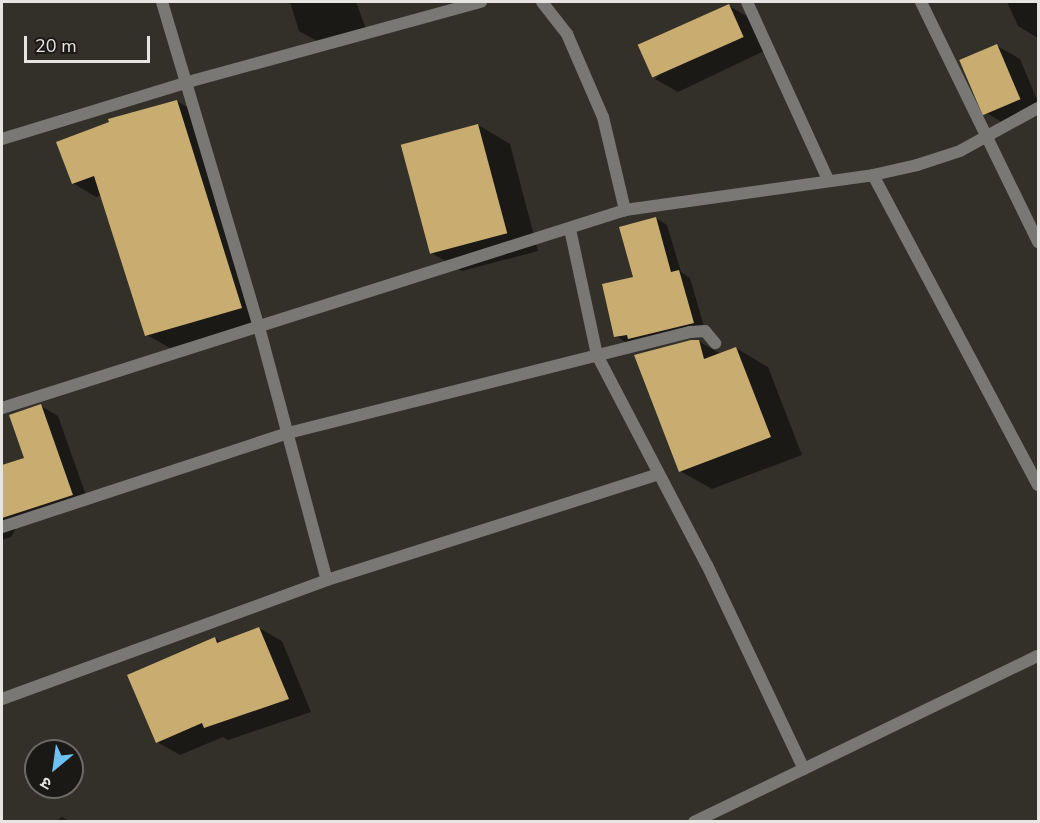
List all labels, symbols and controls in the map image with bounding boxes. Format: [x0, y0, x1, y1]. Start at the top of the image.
scale bar [27, 24, 153, 62]
text: 20 m [35, 34, 77, 58]
north arrow [24, 739, 84, 799]
text: उ [37, 771, 56, 795]

